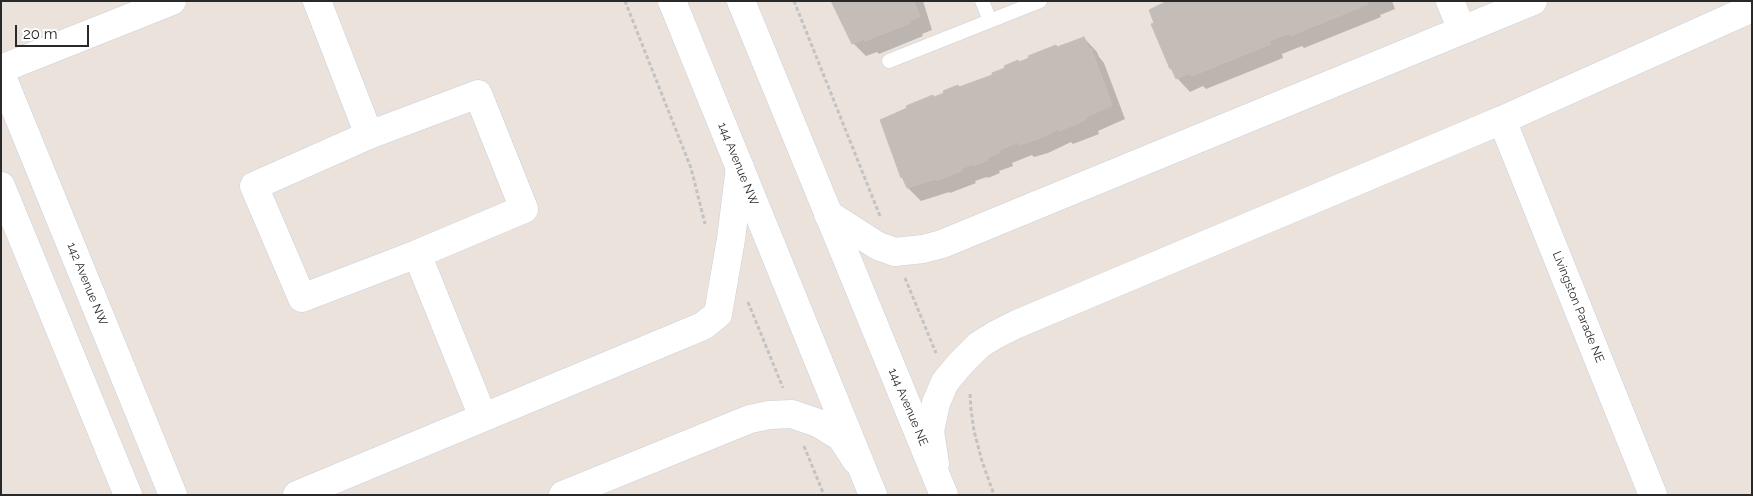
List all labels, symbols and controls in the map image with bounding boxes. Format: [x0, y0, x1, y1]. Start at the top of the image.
scale bar [18, 15, 91, 47]
text: 20 m [23, 25, 58, 43]
street label: 144 Avenue NW [715, 120, 761, 208]
street label: 142 Avenue NW [64, 241, 110, 327]
street label: Livingston Parade NE [1549, 249, 1607, 365]
street label: 144 Avenue NE [885, 366, 931, 448]

